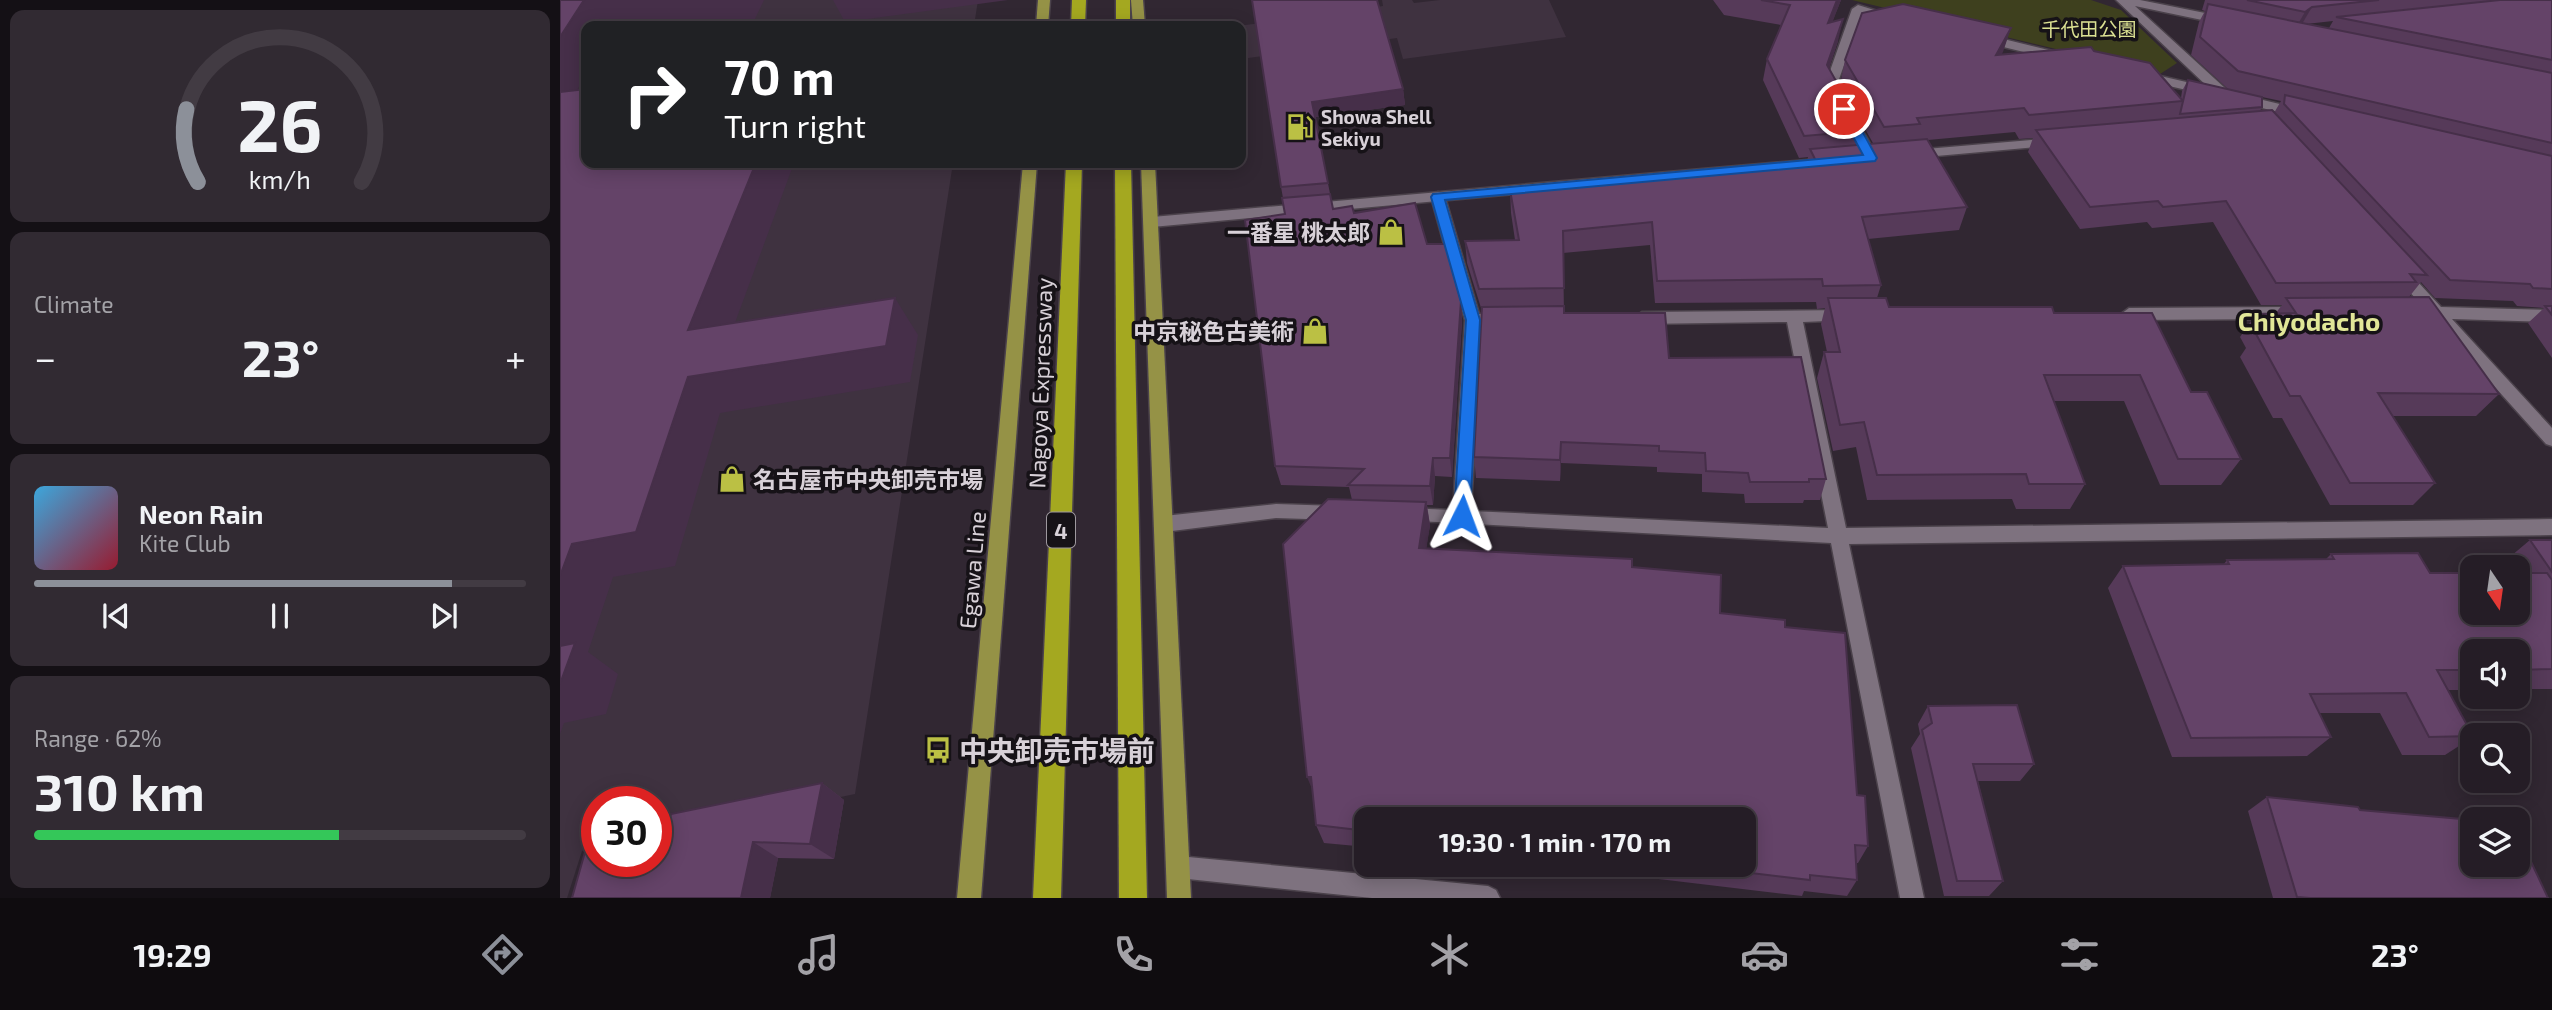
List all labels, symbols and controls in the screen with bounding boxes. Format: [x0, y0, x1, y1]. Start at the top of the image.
park label: 千代田公園 [2041, 17, 2137, 40]
text: 70 m [724, 46, 835, 105]
icon: right [609, 49, 700, 140]
text: 26 [237, 79, 323, 167]
pin [1814, 79, 1874, 139]
icon: arrive [1825, 90, 1863, 128]
place label: Showa Shell Sekiyu [1321, 105, 1432, 151]
text: Turn right [724, 106, 866, 144]
fuel station icon: Showa Shell Sekiyu [1285, 112, 1315, 142]
text: km/h [249, 164, 311, 194]
shop icon: 一番星 桃太郎 [1376, 217, 1406, 247]
place label: 一番星 桃太郎 [1227, 218, 1370, 246]
street label: Nagoya Expressway [1022, 277, 1058, 489]
text: Climate [34, 290, 114, 318]
district label: Chiyodacho [2238, 305, 2380, 337]
shop icon: 中京秘色古美術 [1300, 316, 1330, 346]
place label: 中京秘色古美術 [1133, 317, 1294, 345]
text: 23° [242, 325, 319, 387]
text: − [34, 334, 56, 380]
text: + [505, 334, 526, 380]
shop icon: 名古屋市中央卸売市場 [717, 464, 747, 494]
place label: 名古屋市中央卸売市場 [753, 465, 983, 493]
position arrow [1425, 479, 1499, 553]
text: Neon Rain [139, 498, 263, 529]
street label: Egawa Line [953, 510, 991, 630]
road number: 4 [1047, 512, 1075, 548]
text: Kite Club [139, 529, 231, 557]
north arrow [2460, 555, 2530, 625]
map controls [2460, 555, 2530, 877]
icon: previous [97, 597, 135, 635]
icon: pause [261, 597, 299, 635]
icon: next [425, 597, 463, 635]
button: sound [2460, 639, 2530, 709]
button: search [2460, 723, 2530, 793]
text: Range · 62% [34, 724, 162, 752]
place label: 中央卸売市場前 [959, 733, 1155, 767]
bus stop icon: 中央卸売市場前 [923, 735, 953, 765]
text: 310 km [34, 759, 205, 821]
speed limit sign: 30 [581, 786, 672, 877]
button: layers [2460, 807, 2530, 877]
text: 19:30 · 1 min · 170 m [1439, 826, 1671, 857]
icon: directions [478, 930, 527, 979]
icon: music [794, 930, 843, 979]
icon: phone [1109, 930, 1158, 979]
icon: climate [1425, 930, 1474, 979]
icon: car [1740, 930, 1789, 979]
icon: filters [2055, 930, 2104, 979]
text: 19:29 [133, 935, 212, 973]
text: 23° [2371, 935, 2419, 973]

